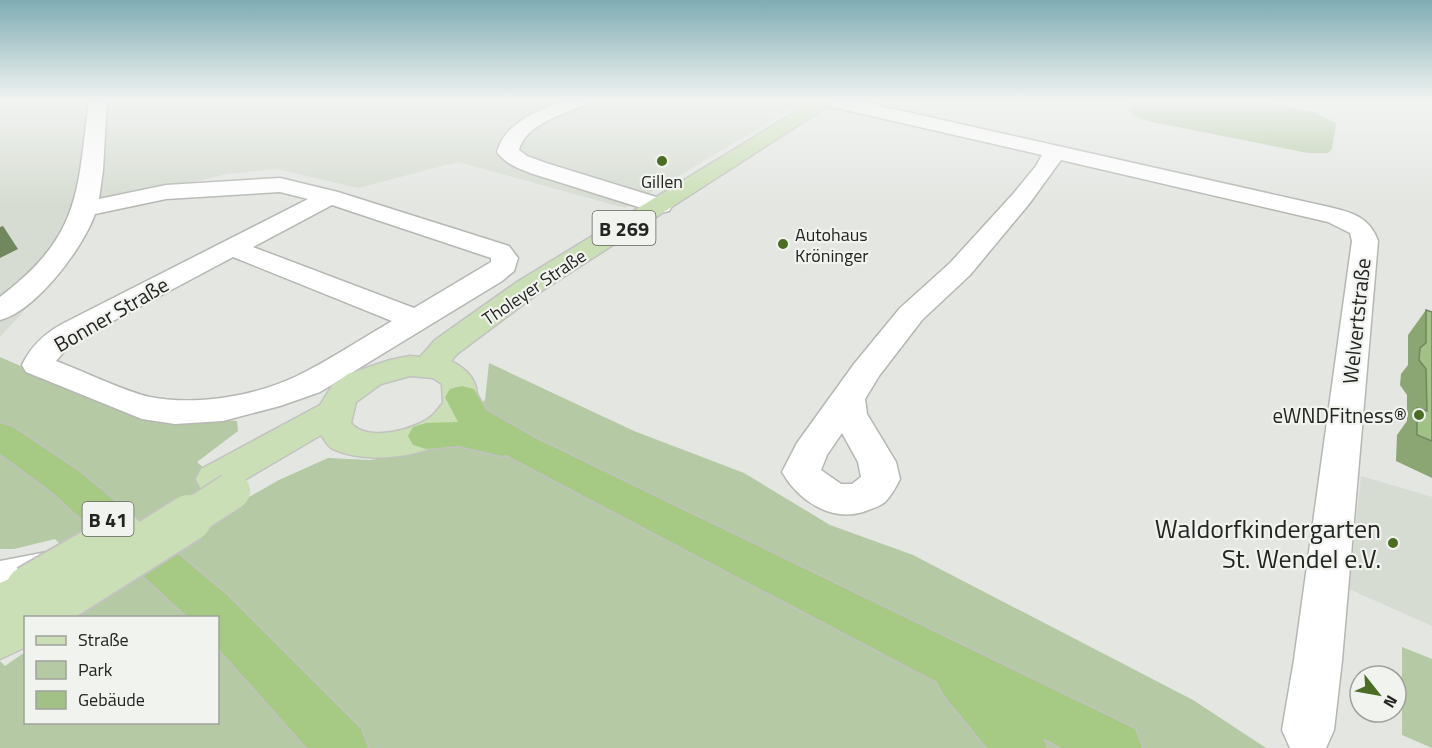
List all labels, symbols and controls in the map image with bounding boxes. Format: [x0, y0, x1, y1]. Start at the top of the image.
marker: Gillen [655, 154, 669, 168]
place label: Gillen [641, 168, 683, 195]
road number: B 269 [592, 211, 656, 245]
place label: Autohaus Kröninger [795, 221, 869, 269]
marker: Autohaus Kröninger [776, 237, 790, 251]
street label: Tholeyer Straße [477, 242, 591, 332]
street label: Welvertstraße [1333, 256, 1379, 386]
street label: Bonner Straße [48, 268, 174, 360]
place label: eWNDFitness® [1272, 399, 1407, 431]
marker: eWNDFitness® [1412, 408, 1426, 422]
road number: B 41 [82, 502, 134, 536]
place label: Waldorfkindergarten St. Wendel e.V. [1155, 509, 1381, 578]
marker: Waldorfkindergarten St. Wendel e.V. [1386, 536, 1400, 550]
legend [24, 616, 219, 724]
text: Straße [78, 626, 129, 653]
text: Park [78, 656, 113, 683]
north arrow [1348, 664, 1408, 724]
text: Gebäude [78, 686, 145, 713]
text: N [1378, 691, 1404, 713]

